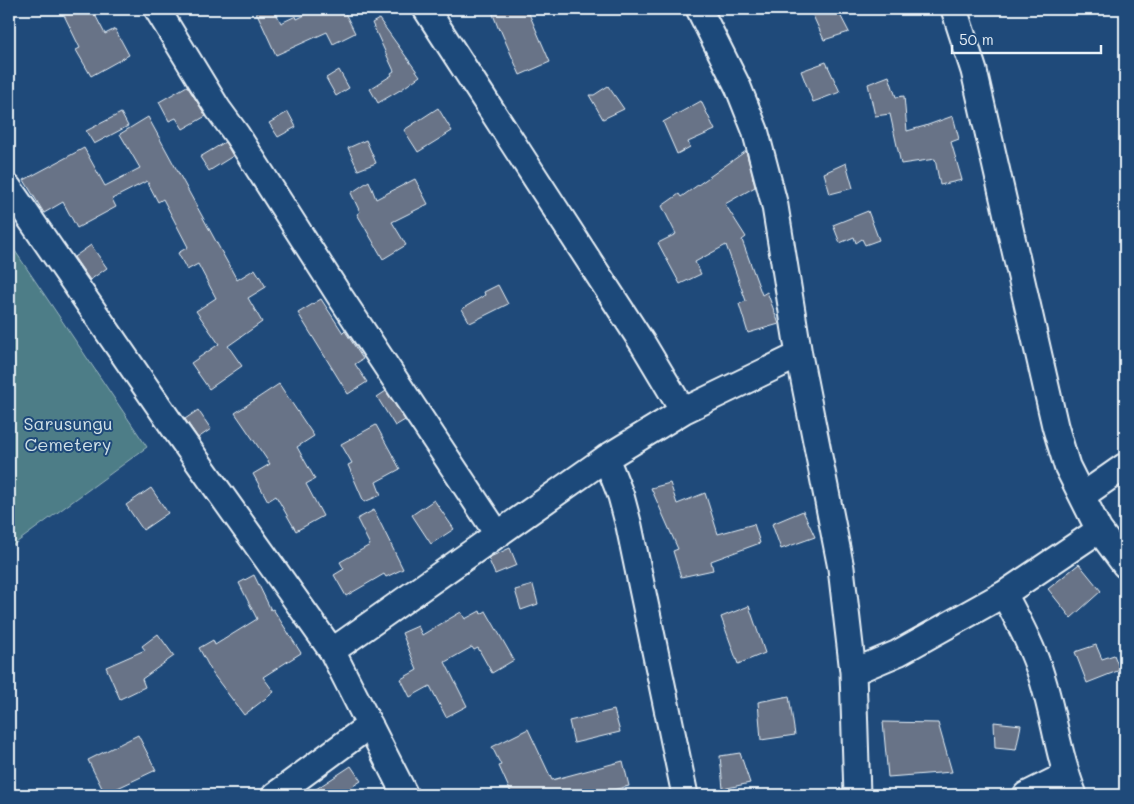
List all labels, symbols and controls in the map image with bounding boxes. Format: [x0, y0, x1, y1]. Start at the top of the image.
scale bar [952, 22, 1100, 54]
text: 50 m [959, 29, 994, 49]
park label: Sarusungu Cemetery [23, 411, 113, 456]

